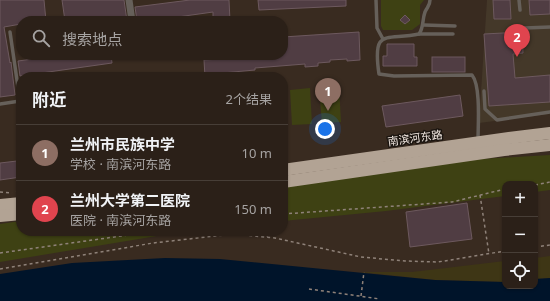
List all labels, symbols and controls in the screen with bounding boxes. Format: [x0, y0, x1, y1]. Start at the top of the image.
search box [16, 16, 288, 60]
pin: 2 [504, 24, 530, 57]
icon: search [30, 27, 52, 49]
text: 搜索地点 [62, 29, 122, 49]
pin: 1 [315, 78, 341, 111]
text: 附近 [32, 88, 66, 111]
text: 2个结果 [226, 90, 272, 108]
your location [315, 119, 335, 139]
street label: 南滨河东路 [387, 126, 443, 149]
text: 兰州市民族中学 [70, 134, 175, 154]
text: 1 [41, 144, 49, 162]
text: 10 m [242, 144, 272, 162]
text: 学校 · 南滨河东路 [70, 155, 171, 173]
map controls [502, 181, 538, 289]
button: + [502, 181, 538, 217]
text: 兰州大学第二医院 [70, 190, 190, 210]
text: 2 [41, 200, 49, 218]
text: 150 m [234, 200, 272, 218]
text: 医院 · 南滨河东路 [70, 211, 171, 229]
button: − [502, 217, 538, 253]
button: locate [502, 253, 538, 289]

